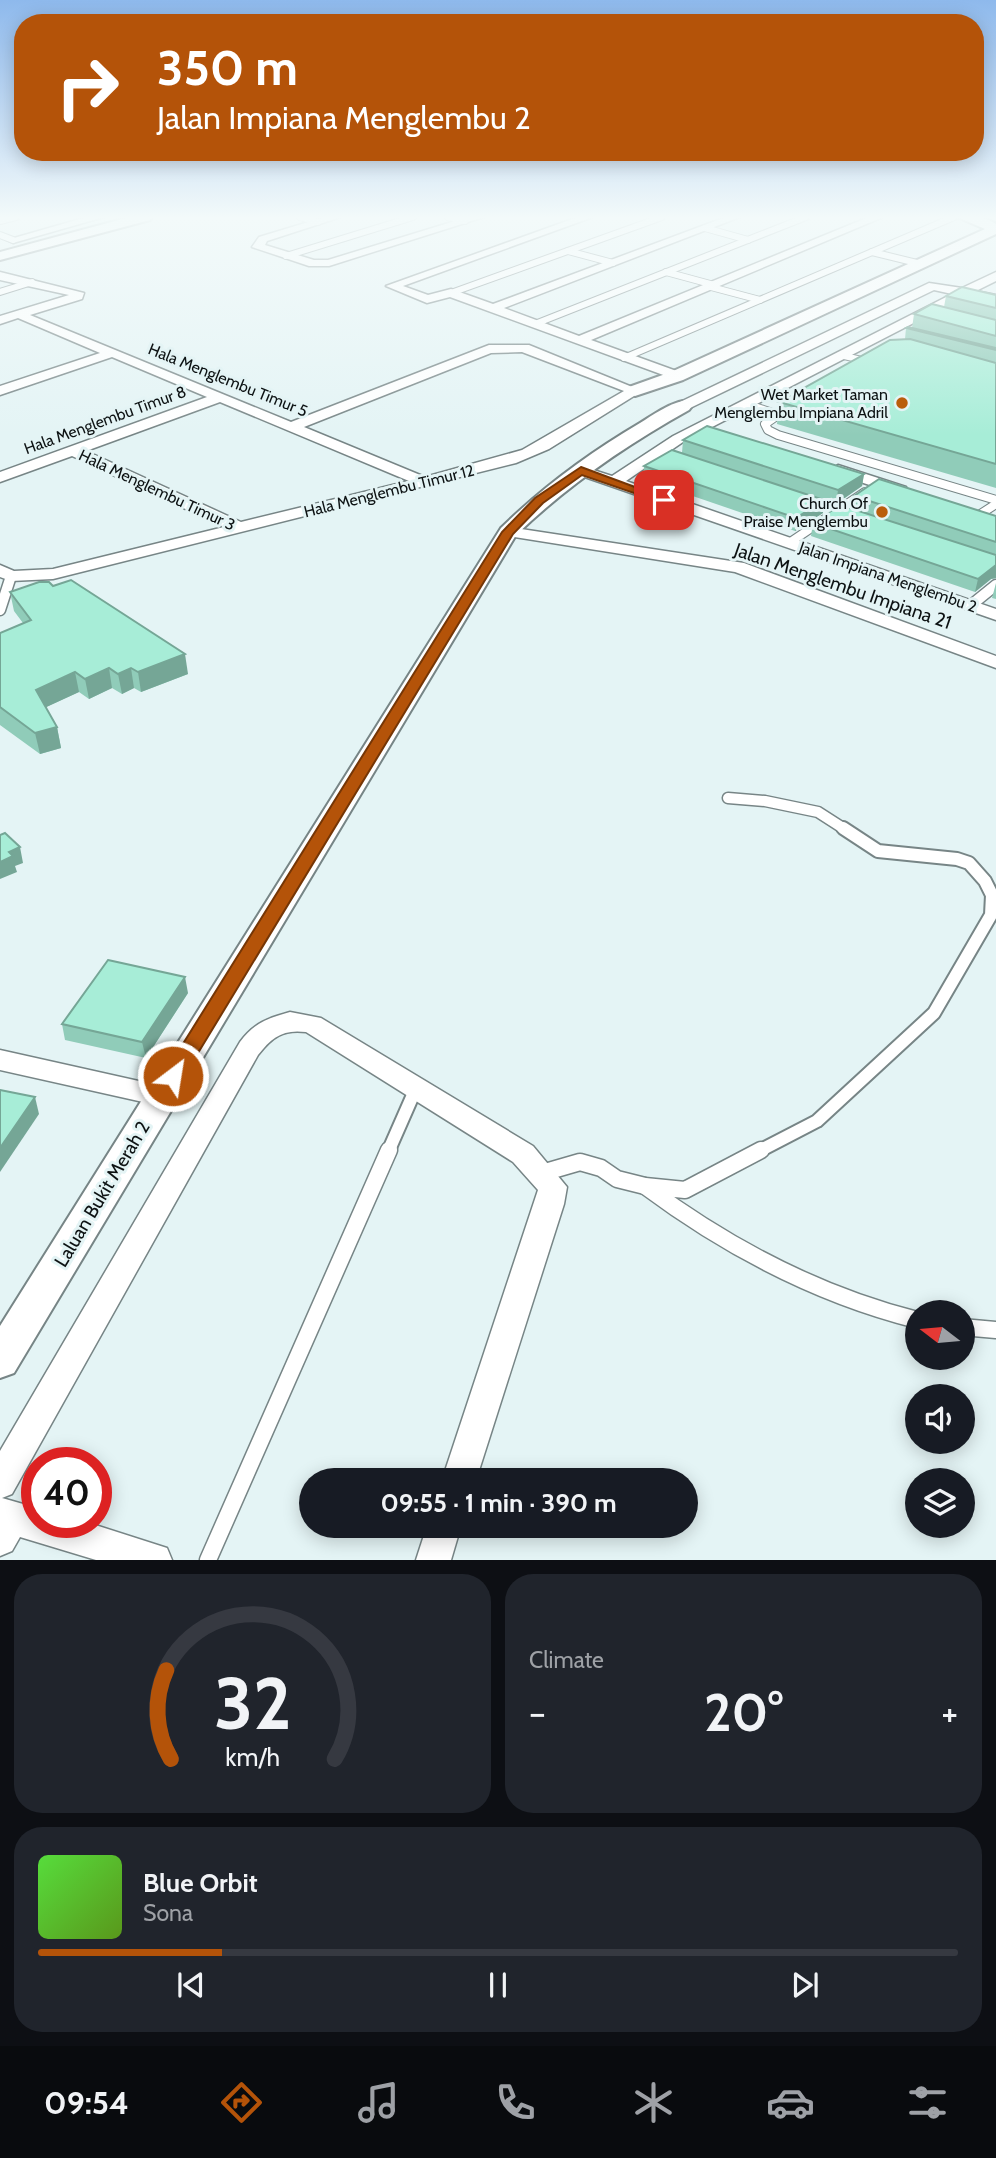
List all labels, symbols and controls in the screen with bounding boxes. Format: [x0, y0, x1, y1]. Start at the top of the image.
text: 350 m [157, 38, 298, 97]
icon: right [42, 42, 133, 133]
text: Jalan Impiana Menglembu 2 [157, 98, 531, 137]
street label: Hala Menglembu Timur 5 [146, 339, 310, 421]
street label: Hala Menglembu Timur 8 [21, 382, 189, 458]
place label: Wet Market Taman Menglembu Impiana Adril [714, 385, 888, 422]
marker: Wet Market Taman Menglembu Impiana Adril [894, 395, 910, 411]
street label: Hala Menglembu Timur 3 [76, 445, 238, 535]
street label: Hala Menglembu Timur 12 [302, 461, 476, 521]
pin [634, 470, 694, 530]
icon: arrive [645, 481, 683, 519]
place label: Church Of Praise Menglembu [743, 494, 869, 531]
marker: Church Of Praise Menglembu [874, 504, 890, 520]
street label: Jalan Impiana Menglembu 2 [796, 537, 979, 616]
street label: Jalan Menglembu Impiana 21 [730, 538, 955, 634]
position arrow [136, 1039, 210, 1113]
street label: Laluan Bukit Merah 2 [49, 1117, 155, 1271]
north arrow [905, 1300, 975, 1370]
map controls [905, 1300, 975, 1538]
button: sound [905, 1384, 975, 1454]
speed limit sign: 40 [21, 1447, 112, 1538]
button: layers [905, 1468, 975, 1538]
text: 09:55 · 1 min · 390 m [380, 1487, 617, 1519]
text: Climate [529, 1646, 604, 1674]
text: 32 [214, 1660, 291, 1748]
text: 20° [704, 1681, 783, 1744]
text: − [529, 1689, 546, 1736]
text: + [941, 1689, 958, 1736]
text: km/h [225, 1742, 280, 1772]
text: Blue Orbit [143, 1867, 258, 1899]
text: Sona [143, 1899, 193, 1927]
icon: previous [172, 1966, 210, 2004]
icon: pause [479, 1966, 517, 2004]
icon: next [786, 1966, 824, 2004]
icon: directions [217, 2078, 266, 2127]
icon: music [354, 2078, 403, 2127]
icon: phone [491, 2078, 540, 2127]
icon: climate [629, 2078, 678, 2127]
icon: car [766, 2078, 815, 2127]
icon: filters [903, 2078, 952, 2127]
text: 09:54 [44, 2083, 129, 2122]

